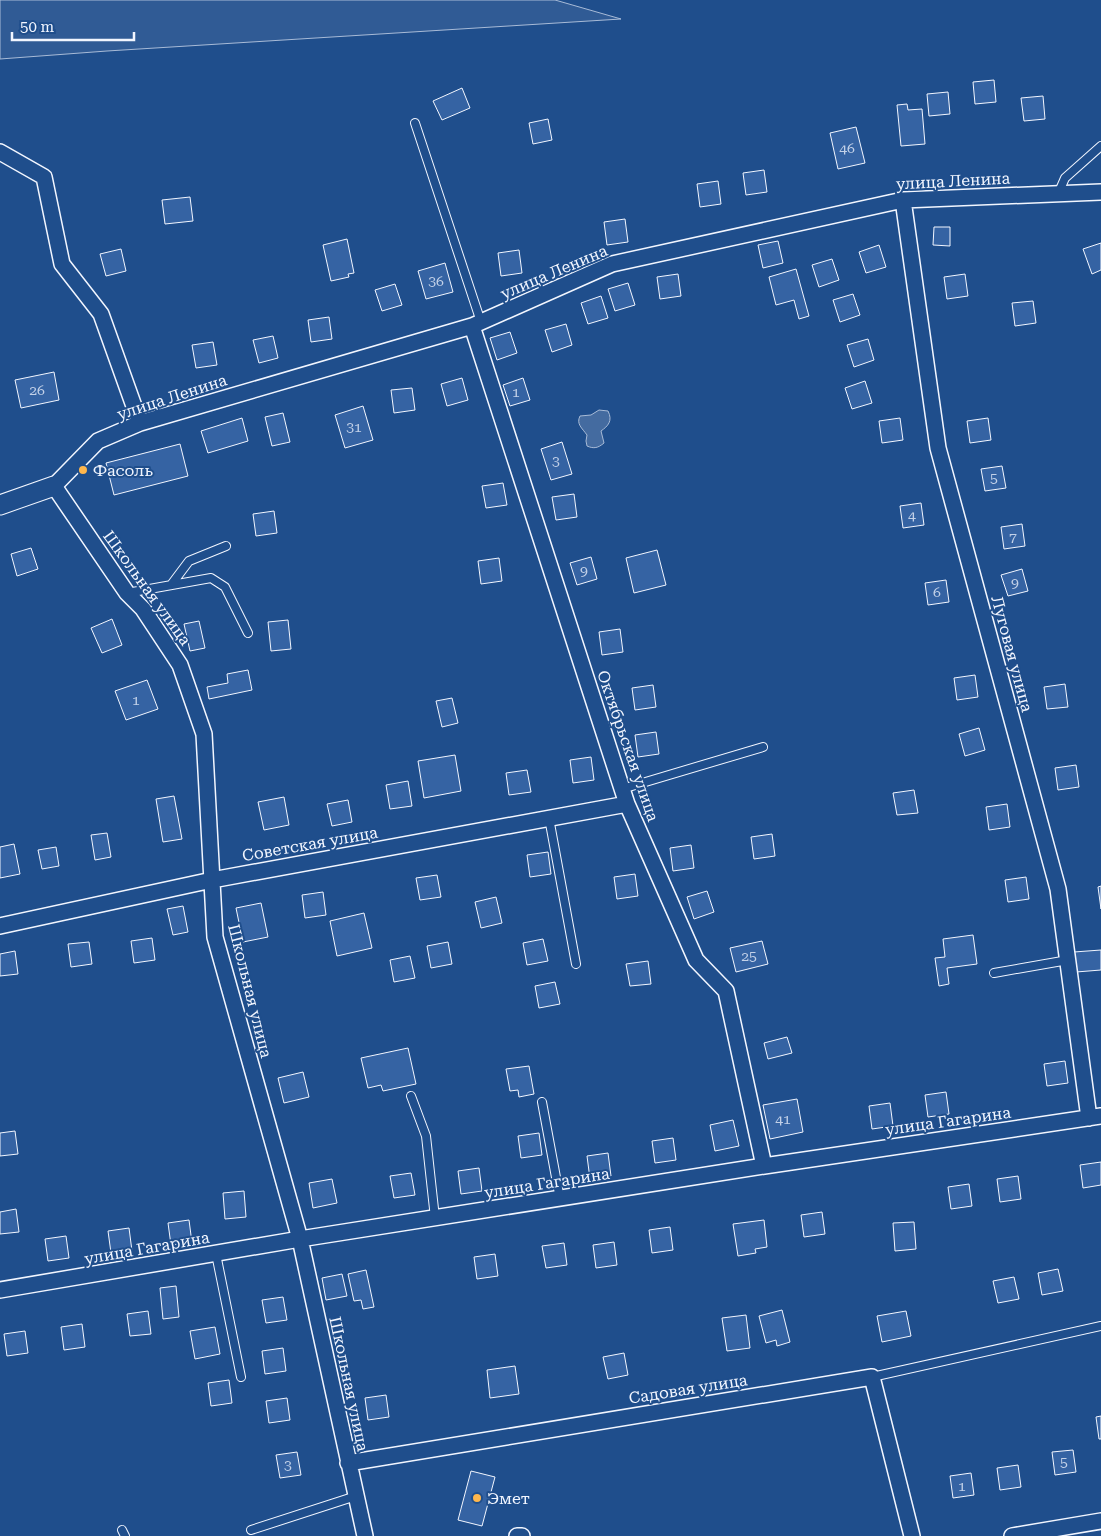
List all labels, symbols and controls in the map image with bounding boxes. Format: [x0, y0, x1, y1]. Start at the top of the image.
scale bar [12, 10, 135, 42]
text: 50 m [20, 18, 55, 36]
house number: 46 [839, 140, 855, 156]
street label: улица Ленина [895, 169, 1011, 193]
street label: улица Ленина [498, 241, 611, 303]
house number: 36 [428, 273, 444, 289]
street label: улица Ленина [115, 370, 230, 424]
house number: 26 [29, 382, 45, 398]
house number: 1 [512, 384, 520, 400]
house number: 31 [346, 419, 362, 435]
house number: 3 [552, 453, 560, 469]
place label: Фасоль [93, 461, 153, 480]
marker: Фасоль [77, 464, 89, 476]
house number: 5 [990, 470, 998, 486]
house number: 4 [908, 507, 916, 523]
street label: Школьная улица [99, 527, 195, 649]
house number: 7 [1009, 529, 1017, 545]
house number: 9 [580, 563, 588, 579]
house number: 9 [1011, 575, 1019, 591]
house number: 6 [933, 584, 941, 600]
street label: Луговая улица [987, 594, 1037, 715]
street label: Октябрьская улица [593, 668, 663, 824]
house number: 1 [132, 692, 140, 708]
street label: Советская улица [241, 823, 380, 865]
street label: Школьная улица [224, 922, 276, 1060]
house number: 25 [741, 948, 757, 964]
street label: улица Гагарина [884, 1103, 1012, 1139]
house number: 41 [775, 1111, 791, 1127]
street label: улица Гагарина [483, 1164, 611, 1202]
street label: улица Гагарина [83, 1228, 211, 1268]
street label: Школьная улица [325, 1315, 373, 1453]
street label: Садовая улица [627, 1370, 749, 1408]
house number: 5 [1060, 1454, 1068, 1470]
house number: 3 [284, 1457, 292, 1473]
house number: 1 [958, 1478, 966, 1494]
place label: Эмет [487, 1489, 530, 1508]
marker: Эмет [471, 1492, 483, 1504]

